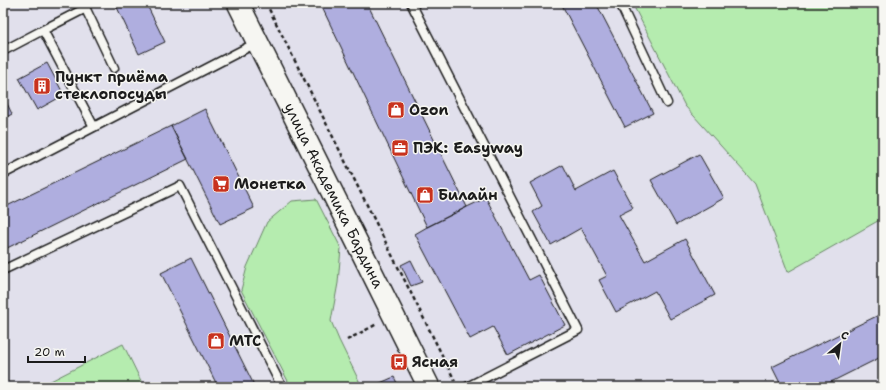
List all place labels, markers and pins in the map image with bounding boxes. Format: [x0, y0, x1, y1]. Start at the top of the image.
place label: Пункт приёма стеклопосуды [55, 67, 169, 104]
building icon: Пункт приёма стеклопосуды [32, 76, 52, 96]
shop icon: Ozon [386, 100, 406, 120]
place label: Ozon [409, 100, 449, 120]
office icon: ПЭК: Easyway [390, 138, 410, 158]
place label: ПЭК: Easyway [413, 138, 523, 158]
supermarket icon: Монетка [211, 174, 231, 194]
place label: Монетка [234, 174, 306, 194]
shop icon: Билайн [415, 185, 435, 205]
place label: Билайн [438, 185, 498, 205]
shop icon: МТС [206, 331, 226, 351]
place label: МТС [229, 331, 261, 351]
bus stop icon: Ясная [389, 352, 409, 372]
place label: Ясная [412, 352, 458, 372]

